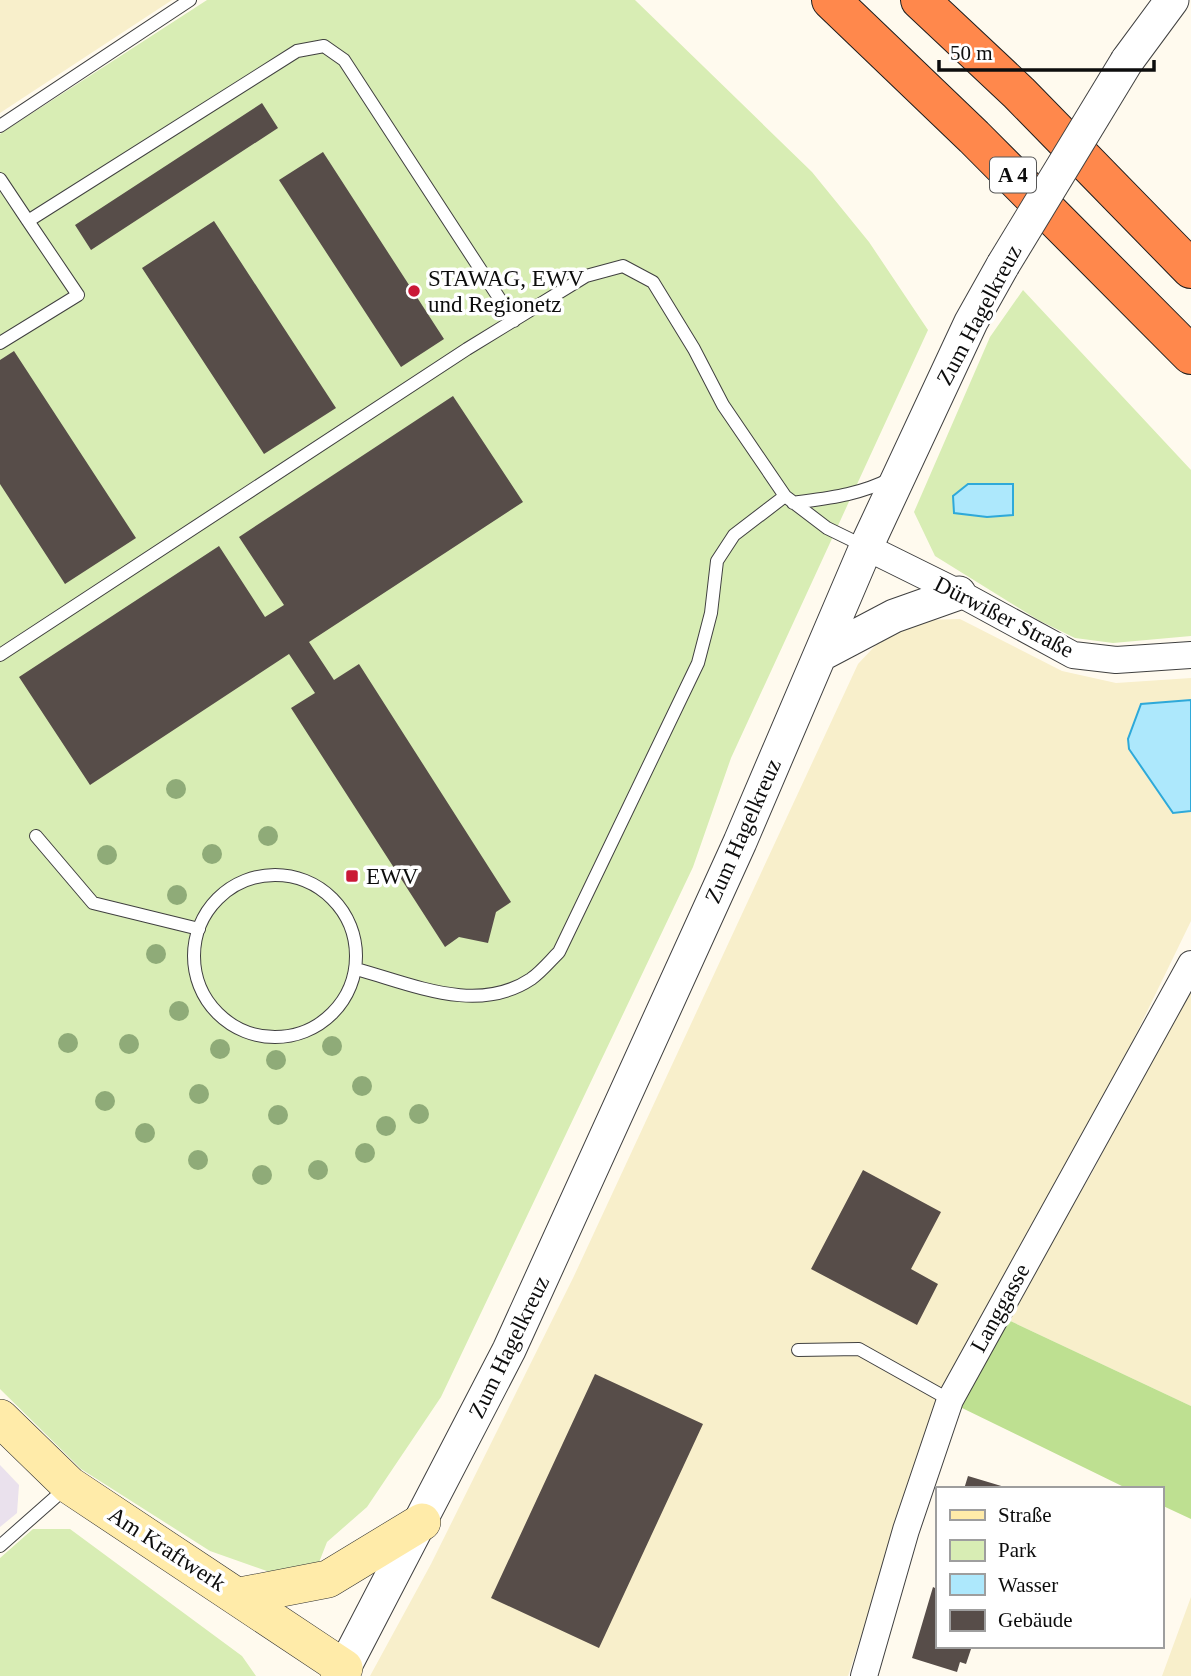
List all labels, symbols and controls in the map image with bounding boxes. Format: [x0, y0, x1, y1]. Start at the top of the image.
scale bar [939, 28, 1154, 72]
text: 50 m [950, 41, 993, 65]
road number: A 4 [990, 158, 1036, 192]
street label: Zum Hagelkreuz [932, 241, 1026, 389]
place label: STAWAG, EWV und Regionetz [428, 266, 584, 317]
marker: STAWAG, EWV und Regionetz [406, 283, 422, 299]
street label: Dürwißer Straße [930, 571, 1078, 663]
street label: Zum Hagelkreuz [700, 755, 786, 907]
place label: EWV [366, 864, 419, 889]
marker: EWV [344, 868, 360, 884]
street label: Langgasse [966, 1259, 1034, 1357]
street label: Zum Hagelkreuz [464, 1272, 554, 1422]
legend [936, 1487, 1163, 1648]
street label: Am Kraftwerk [104, 1502, 231, 1596]
text: Straße [998, 1503, 1052, 1527]
text: Park [998, 1538, 1037, 1562]
text: Wasser [998, 1573, 1058, 1597]
text: Gebäude [998, 1608, 1073, 1632]

